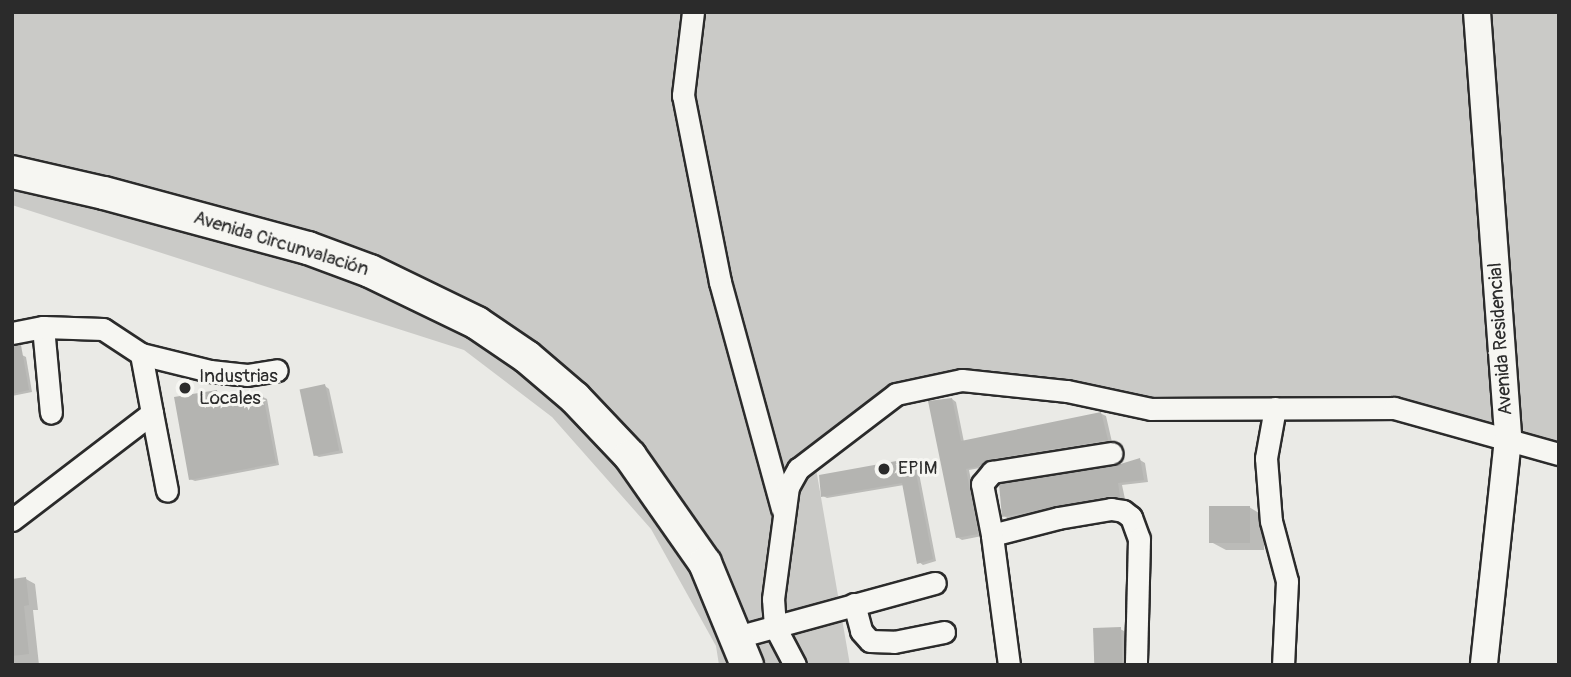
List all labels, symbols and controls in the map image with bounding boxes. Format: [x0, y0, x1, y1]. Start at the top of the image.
street label: Avenida Circunvalación [191, 207, 371, 281]
street label: Avenida Residencial [1484, 262, 1518, 416]
place label: Industrias Locales [199, 366, 278, 410]
marker: Industrias Locales [177, 380, 193, 396]
place label: EPIM [898, 458, 937, 480]
marker: EPIM [876, 461, 892, 477]

